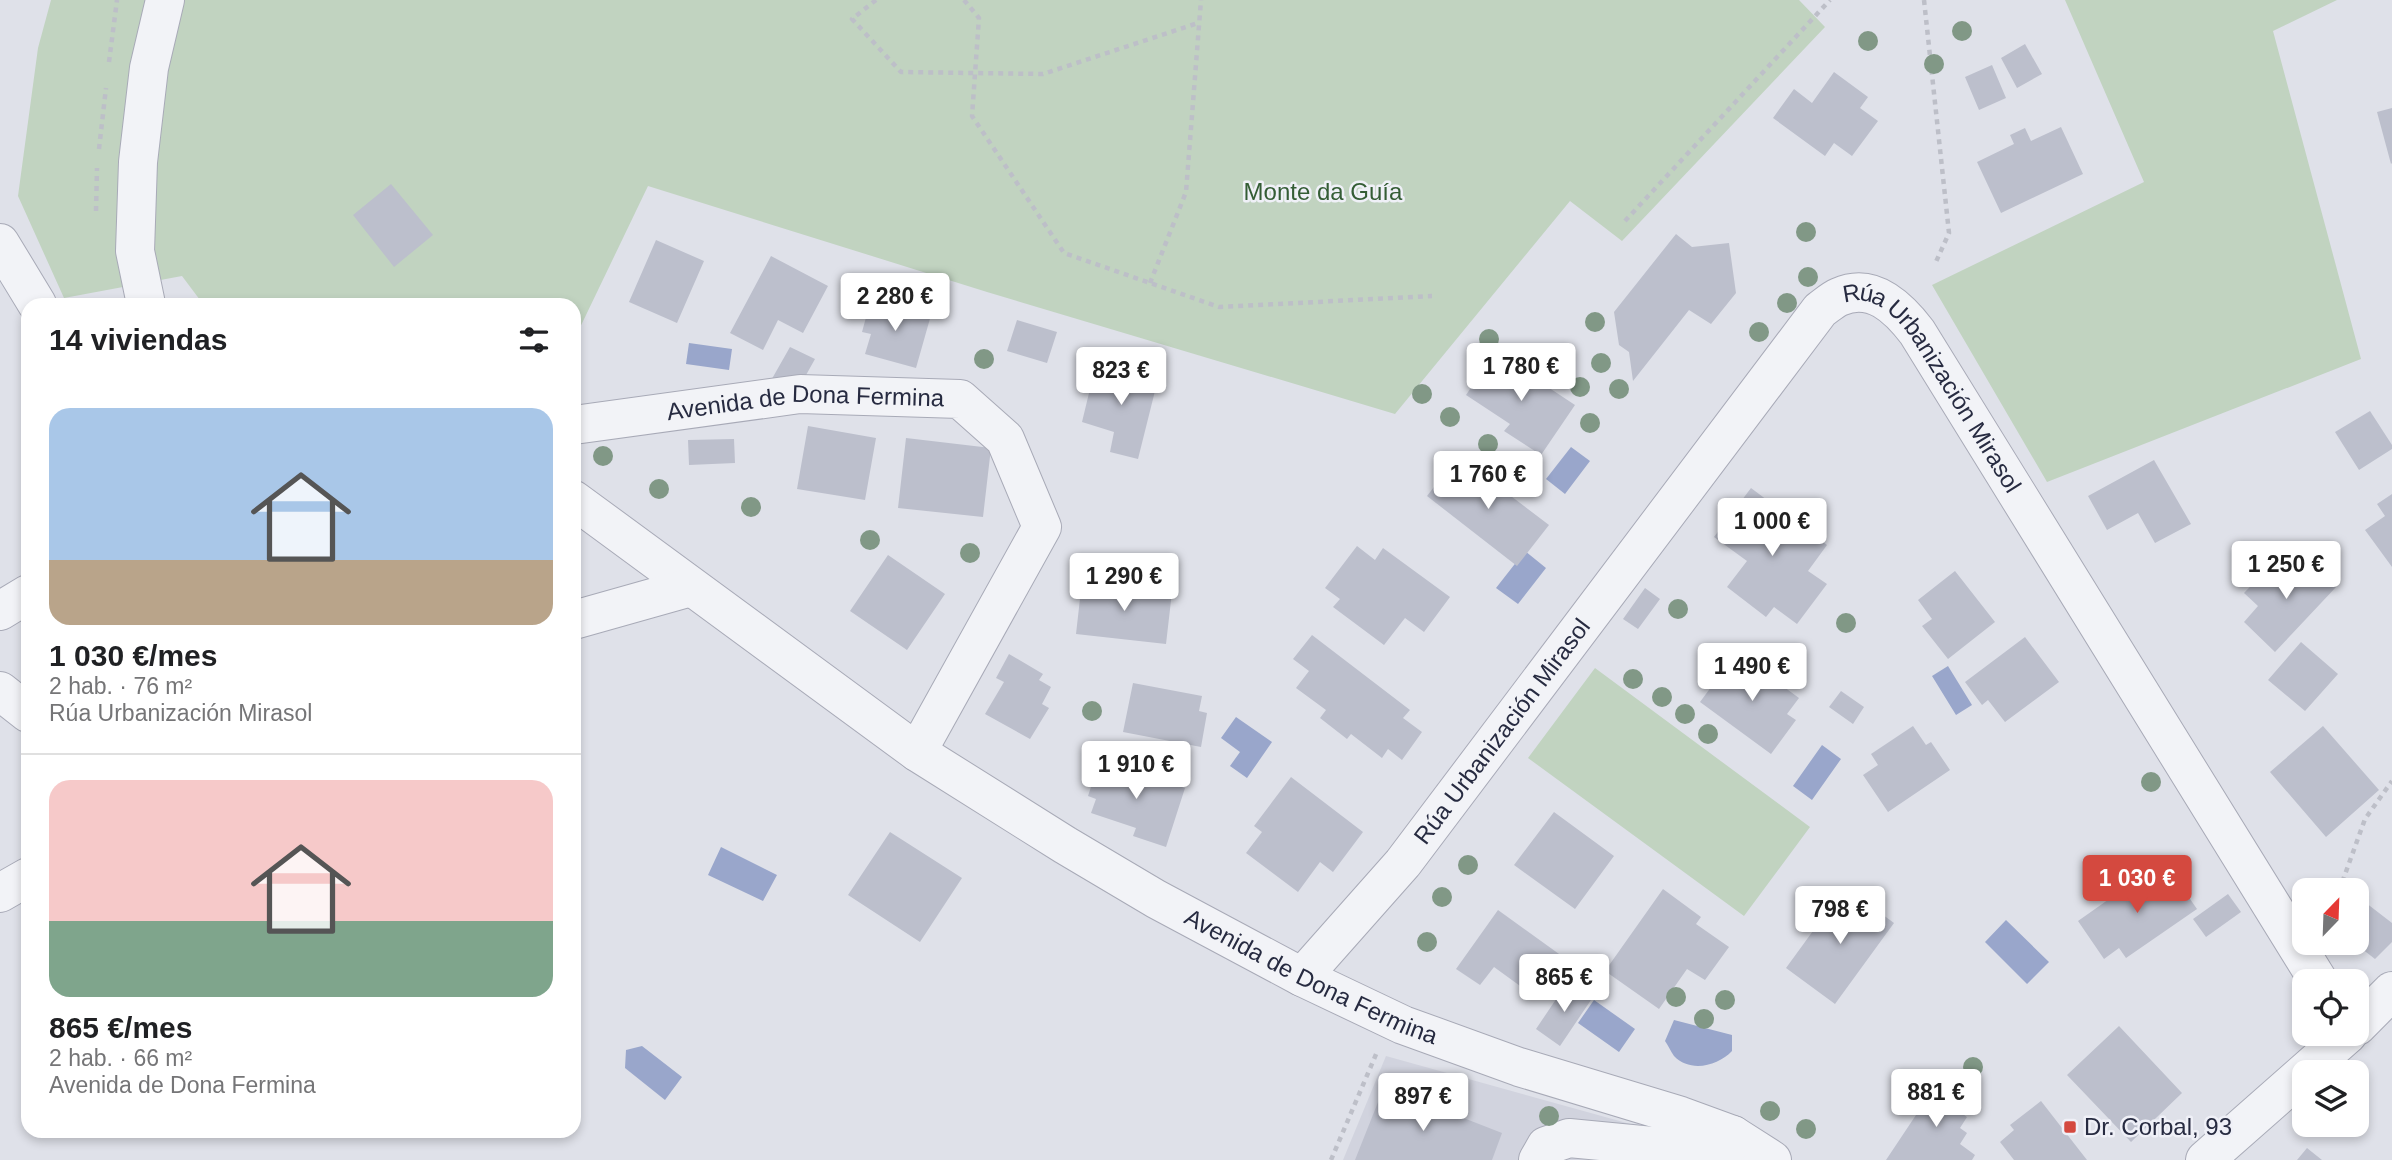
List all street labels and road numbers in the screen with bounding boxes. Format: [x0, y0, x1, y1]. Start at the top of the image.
street label: Rúa Urbanización Mirasol [1841, 278, 2027, 497]
street label: Avenida de Dona Fermina [665, 380, 945, 425]
street label: Rúa Urbanización Mirasol [1408, 613, 1595, 849]
street label: Avenida de Dona Fermina [1180, 903, 1442, 1050]

